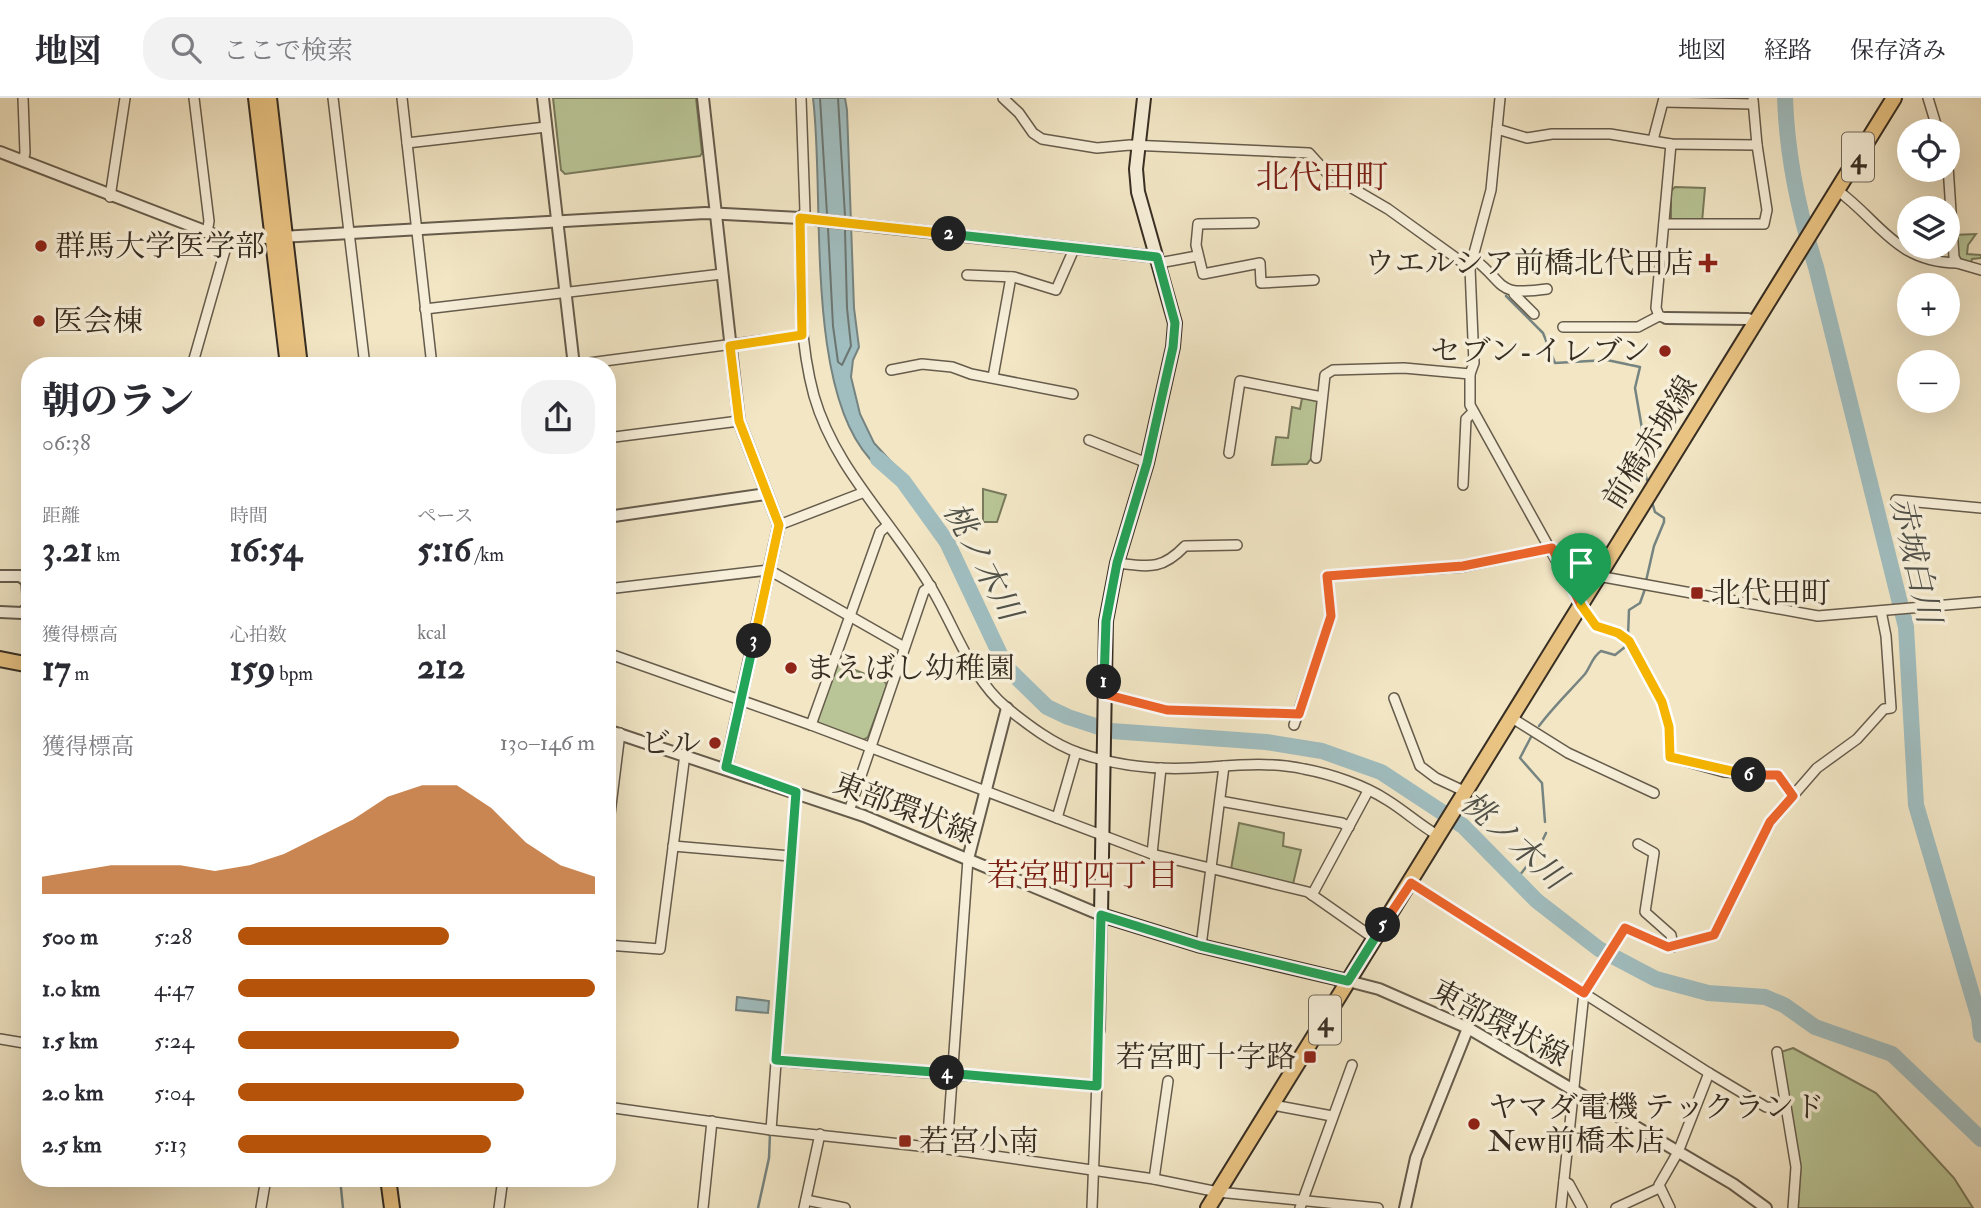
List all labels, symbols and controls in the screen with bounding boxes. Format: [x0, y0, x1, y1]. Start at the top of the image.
search box [143, 17, 633, 80]
icon: search [167, 29, 205, 67]
text: 地図 [35, 31, 101, 72]
text: ここで検索 [223, 35, 353, 67]
text: 地図 [1678, 35, 1726, 66]
text: 経路 [1764, 35, 1812, 66]
text: 保存済み [1850, 35, 1946, 66]
map controls [1897, 119, 1960, 413]
button: locate [1897, 119, 1960, 182]
road number: 4 [1842, 132, 1874, 182]
district label: 北代田町 [1256, 157, 1388, 198]
button: layers [1897, 196, 1960, 259]
pin: 2 [932, 216, 967, 252]
text: 2 [944, 221, 953, 245]
place label: 群馬大学医学部 [55, 228, 265, 265]
marker: 群馬大学医学部 [33, 238, 49, 254]
place label: ウエルシア前橋北代田店 [1365, 245, 1694, 282]
marker: ウエルシア前橋北代田店 [1700, 255, 1716, 271]
button: + [1897, 273, 1960, 336]
place label: 医会棟 [53, 303, 143, 340]
marker: 医会棟 [31, 313, 47, 329]
place label: セブン-イレブン [1431, 333, 1651, 370]
marker: セブン-イレブン [1657, 343, 1673, 359]
button: − [1897, 350, 1960, 413]
street label: 前橋赤城線 [1595, 369, 1706, 516]
text: 朝のラン [42, 378, 194, 426]
button: share [521, 380, 595, 454]
text: 06:38 [42, 428, 91, 457]
water label: 赤城白川 [1881, 493, 1950, 630]
water label: 桃ノ木川 [934, 496, 1031, 630]
text: 距離 [42, 504, 80, 528]
text: 時間 [230, 504, 268, 528]
text: ペース [417, 504, 473, 528]
text: 3.21 [42, 528, 92, 572]
text: 16:54 [230, 528, 302, 572]
text: 5:16 [417, 528, 471, 572]
pin [1551, 533, 1611, 605]
text: km [92, 543, 120, 567]
text: /km [471, 543, 504, 567]
icon: arrive [1562, 544, 1600, 582]
place label: 北代田町 [1711, 575, 1831, 612]
marker: 北代田町 [1689, 585, 1705, 601]
text: kcal [417, 621, 446, 645]
text: 獲得標高 [42, 623, 118, 647]
text: 心拍数 [230, 623, 287, 647]
pin: 3 [736, 624, 772, 658]
text: 3 [750, 628, 757, 652]
text: 212 [417, 645, 465, 689]
text: 17 [42, 647, 71, 691]
text: 159 [230, 647, 275, 691]
place label: まえばし幼稚園 [805, 650, 1015, 687]
marker: まえばし幼稚園 [783, 660, 799, 676]
text: m [71, 662, 89, 686]
text: bpm [275, 662, 313, 686]
pin: 1 [1086, 664, 1122, 700]
text: 1 [1100, 669, 1107, 693]
place label: ビル [641, 725, 701, 762]
text: 130–146 m [500, 728, 595, 757]
text: 獲得標高 [42, 732, 134, 761]
marker: ビル [707, 735, 723, 751]
pin: 6 [1732, 758, 1766, 792]
text: 6 [1744, 762, 1753, 786]
street label: 東部環状線 [828, 764, 981, 853]
water label: 桃ノ木川 [1452, 783, 1576, 900]
district label: 若宮町四丁目 [987, 856, 1179, 896]
pin: 5 [1366, 908, 1400, 942]
text: 5 [1378, 912, 1387, 936]
text: 500 m [42, 922, 98, 951]
text: 5:28 [154, 922, 192, 951]
street label: 東部環状線 [1425, 972, 1575, 1075]
text: 1.0 km [42, 974, 100, 1003]
text: 4:47 [154, 974, 195, 1003]
road number: 4 [1309, 996, 1341, 1044]
text: 1.5 km [42, 1026, 98, 1055]
text: 5:24 [154, 1026, 194, 1055]
place label: 若宮町十字路 [1116, 1039, 1296, 1076]
marker: 若宮町十字路 [1302, 1049, 1318, 1065]
pin: 4 [930, 1056, 964, 1090]
text: 4 [941, 1060, 952, 1084]
text: 2.0 km [42, 1078, 104, 1107]
text: 5:04 [154, 1078, 194, 1107]
place label: ヤマダ電機 テックランド New前橋本店 [1488, 1089, 1824, 1160]
marker: ヤマダ電機 テックランド New前橋本店 [1466, 1116, 1482, 1132]
place label: 若宮小南 [919, 1123, 1039, 1160]
text: 2.5 km [42, 1130, 102, 1159]
text: 5:13 [154, 1130, 187, 1159]
marker: 若宮小南 [897, 1133, 913, 1149]

